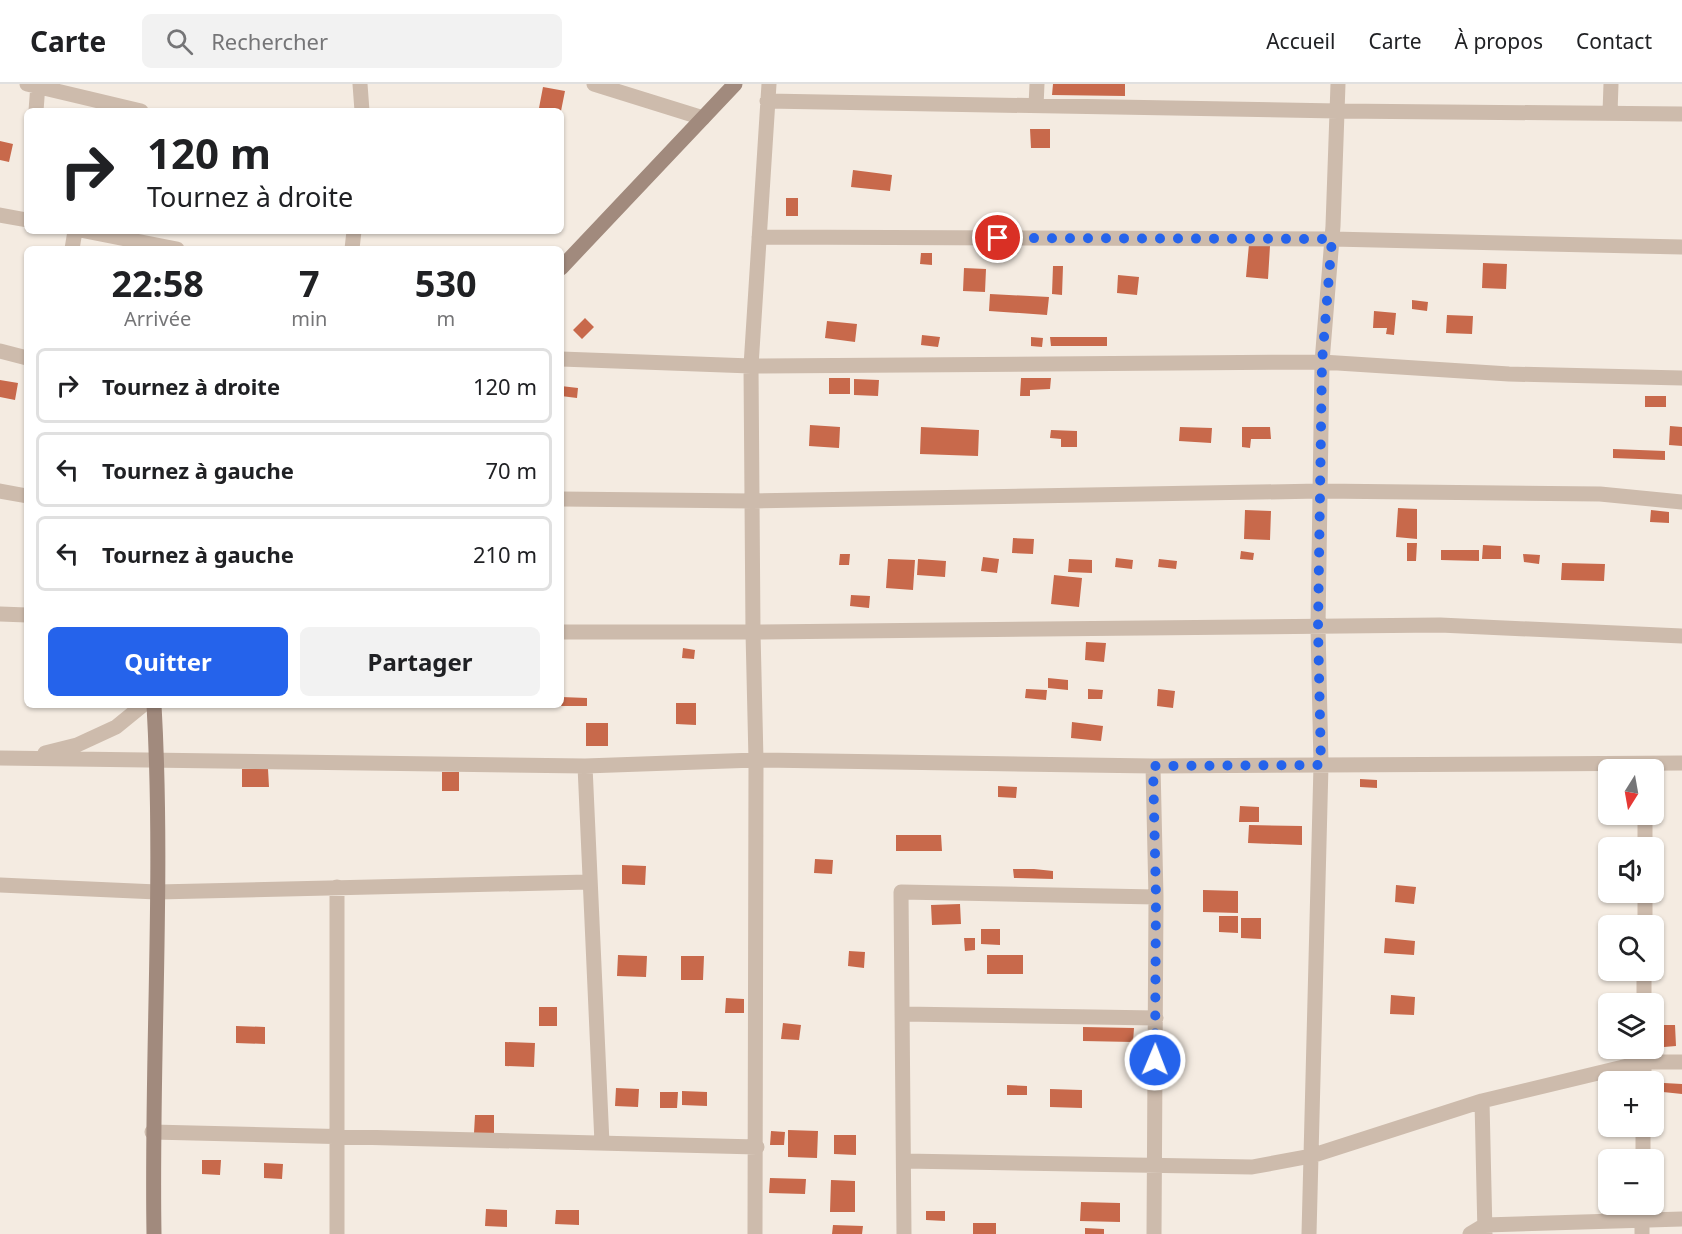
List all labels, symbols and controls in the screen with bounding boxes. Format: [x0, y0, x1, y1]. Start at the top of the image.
search box [142, 14, 562, 68]
text: Carte [30, 22, 106, 60]
icon: search [163, 25, 196, 58]
text: Rechercher [211, 26, 328, 56]
text: Accueil [1266, 27, 1335, 55]
text: Carte [1368, 27, 1422, 55]
text: À propos [1455, 27, 1543, 55]
text: Contact [1576, 27, 1652, 55]
text: 120 m [147, 124, 271, 181]
icon: right [48, 132, 126, 210]
text: Tournez à droite [147, 178, 353, 215]
pin [972, 212, 1023, 263]
icon: arrive [981, 221, 1014, 254]
text: 22:58 [111, 259, 204, 308]
text: 7 [299, 259, 320, 308]
text: 530 [415, 259, 477, 308]
text: Arrivée [124, 305, 191, 332]
text: min [291, 305, 327, 332]
text: m [436, 305, 455, 332]
icon: right [51, 369, 84, 402]
text: Tournez à droite [102, 371, 280, 401]
text: 120 m [473, 371, 537, 401]
icon: left [51, 453, 84, 486]
text: Tournez à gauche [102, 455, 294, 485]
text: 70 m [486, 455, 537, 485]
icon: left [51, 537, 84, 570]
text: Tournez à gauche [102, 539, 294, 569]
text: 210 m [473, 539, 537, 569]
button: Quitter [48, 627, 288, 696]
button: Partager [300, 627, 540, 696]
north arrow [1598, 759, 1664, 825]
map controls [1598, 759, 1664, 1215]
button: sound [1598, 837, 1664, 903]
button: search [1598, 915, 1664, 981]
button: layers [1598, 993, 1664, 1059]
position arrow [1123, 1028, 1187, 1092]
button: + [1598, 1071, 1664, 1137]
button: − [1598, 1149, 1664, 1215]

